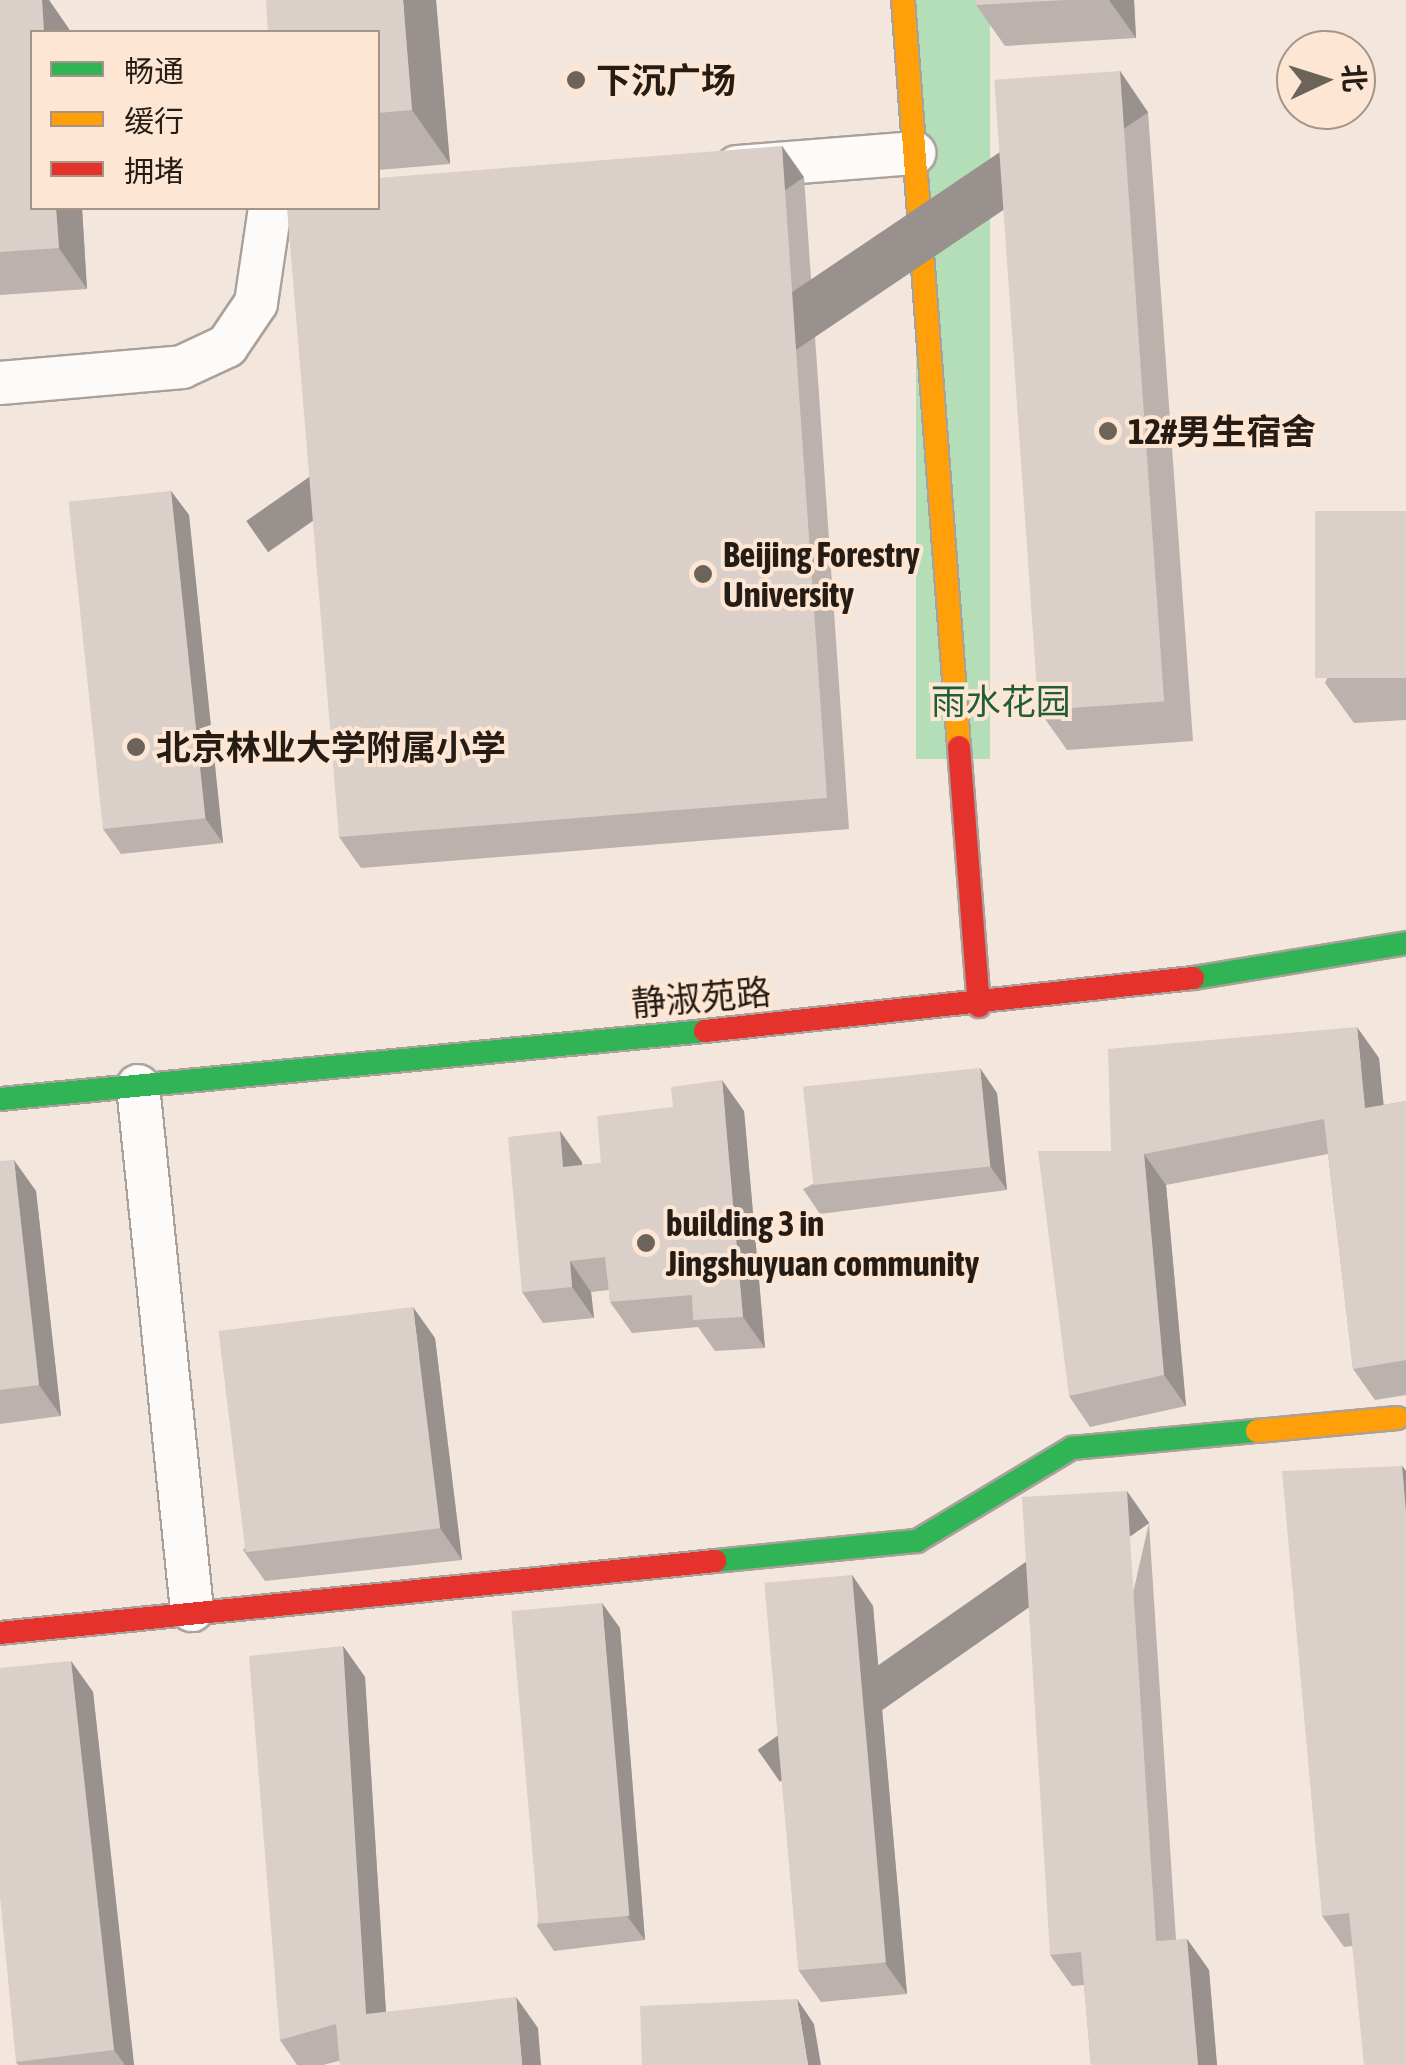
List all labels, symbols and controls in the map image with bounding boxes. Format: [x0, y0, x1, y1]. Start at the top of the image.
legend [30, 30, 380, 210]
north arrow [1276, 30, 1376, 130]
text: 畅通 [124, 54, 184, 88]
place label: 下沉广场 [596, 59, 736, 101]
text: 北 [1337, 63, 1371, 93]
marker: 下沉广场 [565, 69, 587, 91]
text: 缓行 [124, 104, 184, 138]
text: 拥堵 [124, 154, 184, 188]
place label: 12#男生宿舍 [1128, 410, 1316, 452]
marker: 12#男生宿舍 [1097, 420, 1119, 442]
place label: Beijing Forestry University [723, 533, 920, 615]
marker: Beijing Forestry University [692, 563, 714, 585]
park label: 雨水花园 [931, 680, 1071, 722]
place label: 北京林业大学附属小学 [156, 726, 506, 768]
marker: 北京林业大学附属小学 [125, 736, 147, 758]
street label: 静淑苑路 [629, 970, 773, 1024]
place label: building 3 in Jingshuyuan community [666, 1202, 979, 1284]
marker: building 3 in Jingshuyuan community [635, 1232, 657, 1254]

